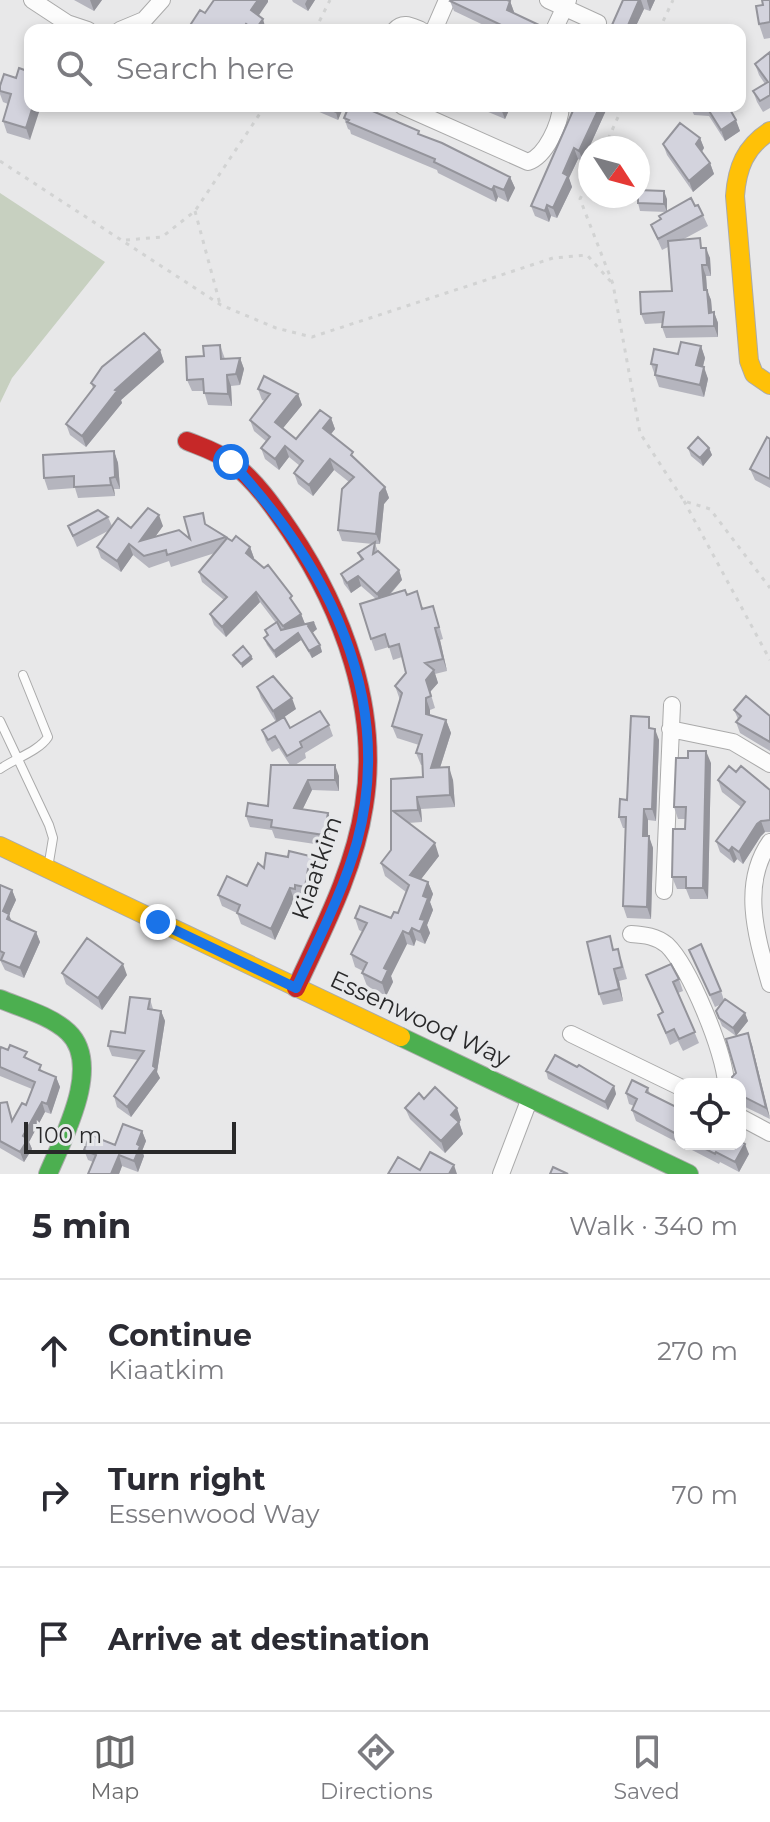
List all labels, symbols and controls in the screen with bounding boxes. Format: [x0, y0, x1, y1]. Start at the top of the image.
search box [24, 24, 746, 112]
icon: search [52, 46, 96, 90]
text: Search here [116, 50, 294, 87]
north arrow [578, 136, 650, 208]
route start [213, 444, 249, 480]
street label: Kiaatkim [285, 812, 348, 924]
route end [140, 904, 176, 940]
street label: Essenwood Way [326, 964, 515, 1073]
map controls [674, 1078, 746, 1150]
button: locate [674, 1078, 746, 1150]
scale bar [24, 1118, 236, 1154]
text: 100 m [36, 1122, 102, 1149]
text: 5 min [32, 1205, 131, 1247]
text: Walk · 340 m [569, 1210, 738, 1242]
text: Continue [108, 1317, 252, 1354]
icon: ahead [32, 1329, 76, 1373]
text: 270 m [657, 1335, 738, 1367]
text: Kiaatkim [108, 1354, 225, 1386]
text: Turn right [108, 1461, 265, 1498]
icon: right [32, 1473, 76, 1517]
text: 70 m [672, 1479, 738, 1511]
text: Essenwood Way [108, 1498, 319, 1530]
icon: arrive [32, 1617, 76, 1661]
text: Arrive at destination [108, 1621, 430, 1658]
tab: Map [90, 1730, 139, 1805]
tab: Directions [320, 1730, 433, 1805]
tab: Saved [614, 1730, 680, 1805]

